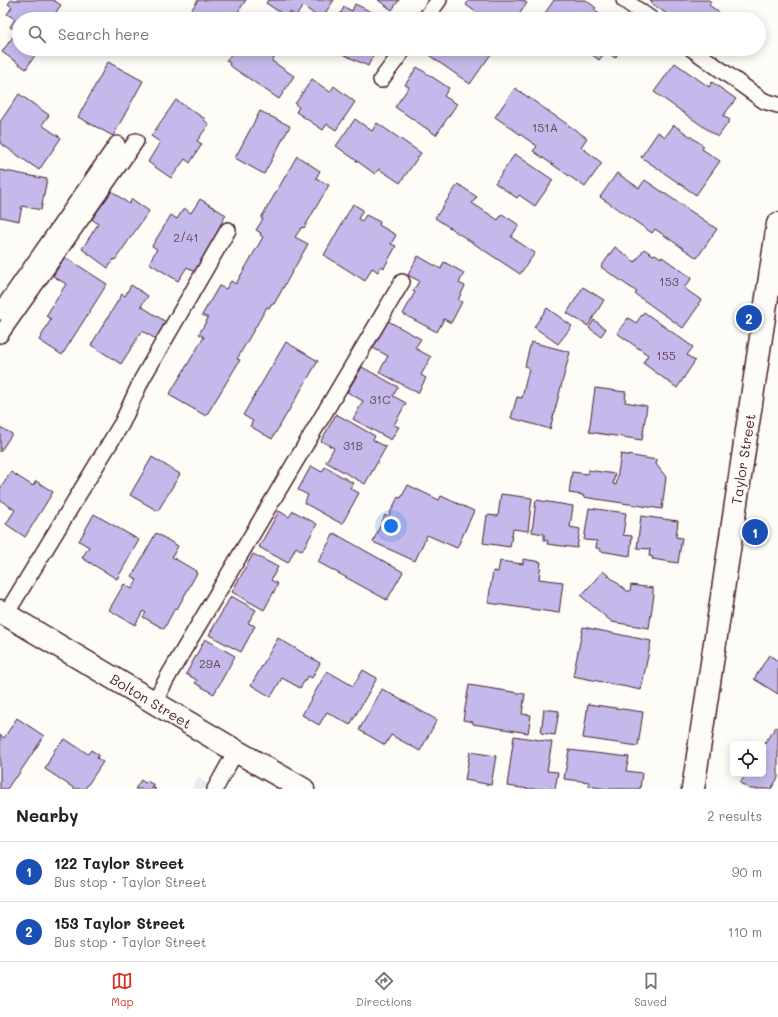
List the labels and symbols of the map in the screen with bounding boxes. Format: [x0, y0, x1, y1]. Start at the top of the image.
house number: 151A [532, 119, 558, 135]
house number: 2/41 [173, 229, 199, 245]
house number: 153 [659, 273, 679, 289]
pin: 2 [736, 303, 762, 333]
house number: 155 [656, 347, 676, 363]
house number: 31C [370, 391, 391, 407]
street label: Taylor Street [726, 412, 760, 506]
house number: 31B [343, 437, 363, 453]
your location [381, 516, 401, 536]
pin: 1 [742, 517, 768, 547]
house number: 29A [199, 655, 221, 671]
street label: Bolton Street [107, 669, 195, 733]

